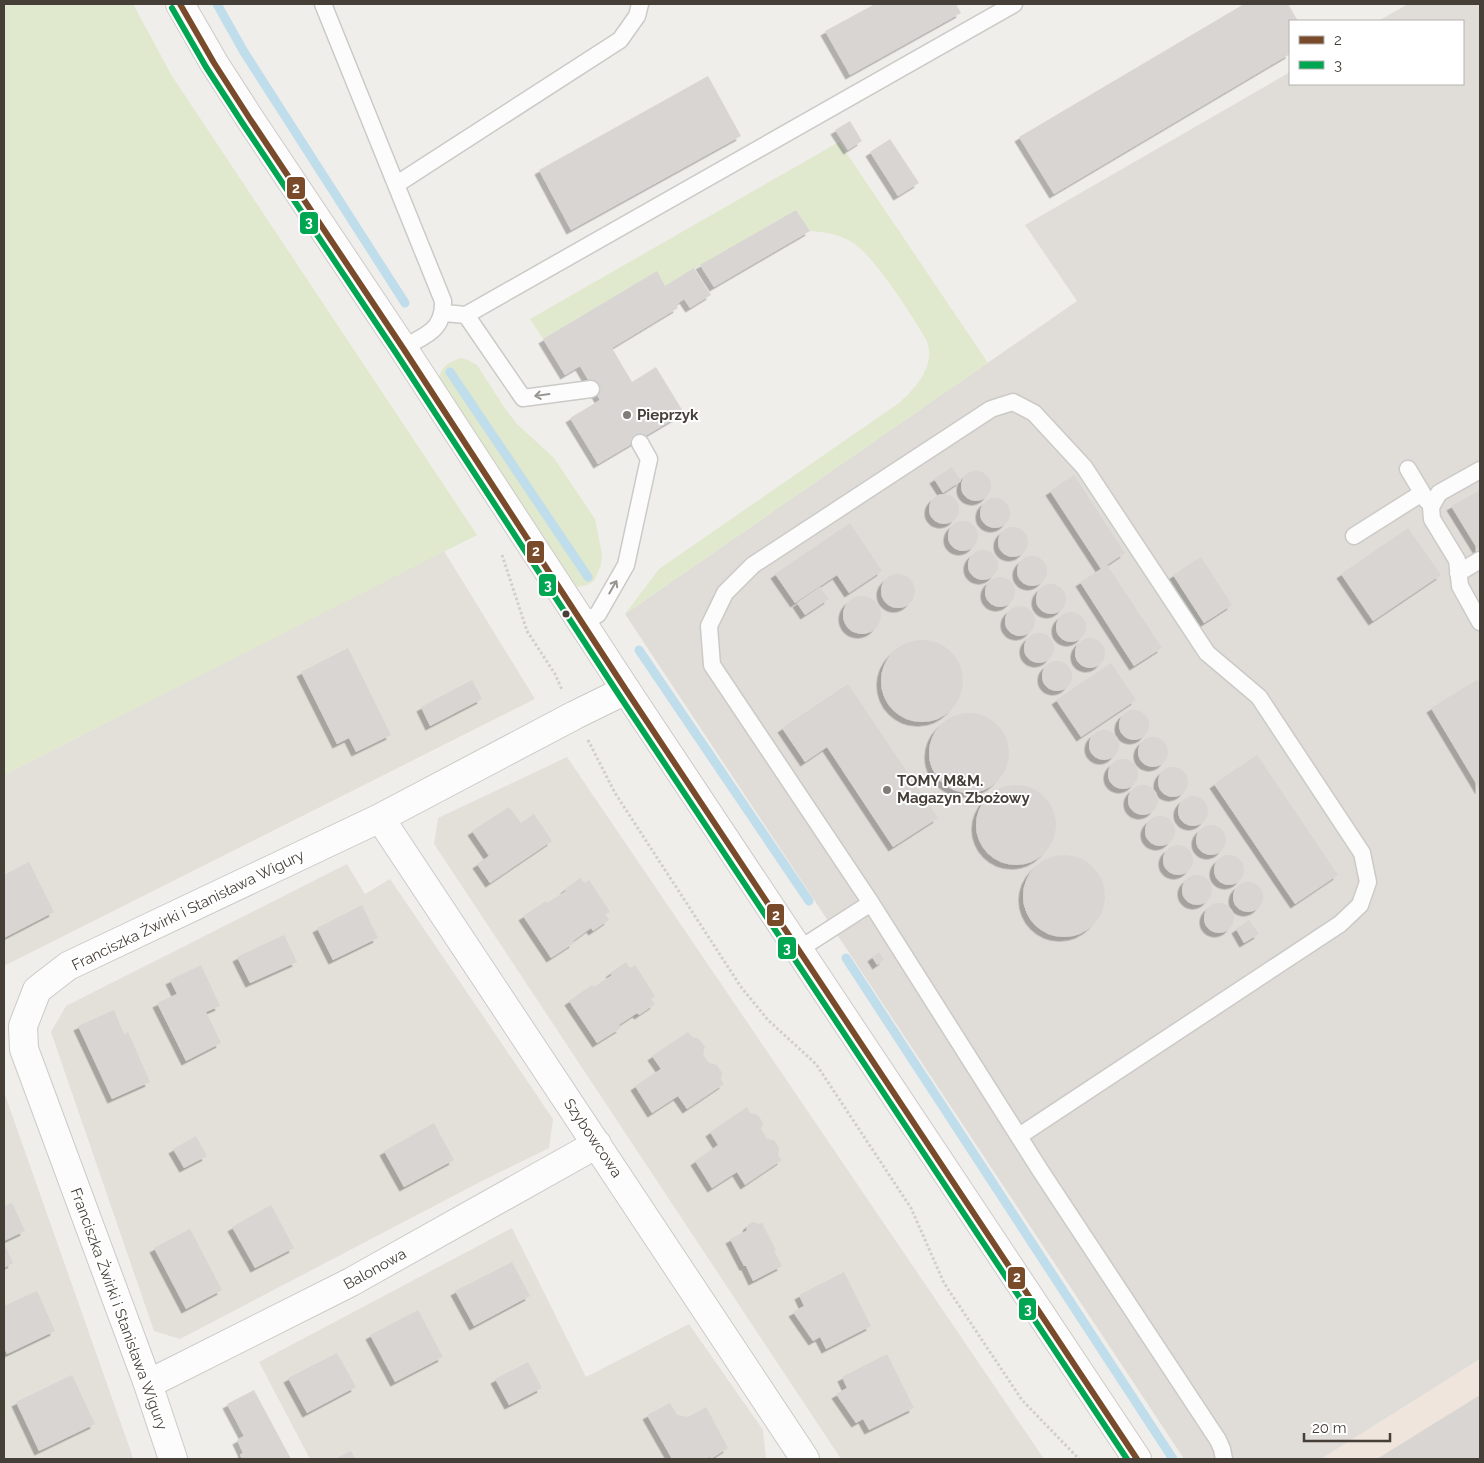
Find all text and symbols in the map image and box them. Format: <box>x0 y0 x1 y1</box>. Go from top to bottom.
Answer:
legend <box>1289 20 1464 85</box>
text: 2 <box>1334 31 1342 49</box>
text: 3 <box>1334 56 1342 74</box>
line badge: 2 <box>286 176 306 200</box>
text: 2 <box>292 180 300 196</box>
line badge: 3 <box>299 211 319 235</box>
text: 3 <box>305 214 313 230</box>
one-way arrow <box>535 390 551 400</box>
place label: Pieprzyk <box>637 406 699 424</box>
marker: Pieprzyk <box>621 409 633 421</box>
line badge: 2 <box>526 540 545 564</box>
text: 2 <box>532 543 540 559</box>
line badge: 3 <box>538 573 557 597</box>
text: 3 <box>544 577 552 593</box>
one-way arrow <box>609 580 619 594</box>
unlabelled marker <box>561 609 571 619</box>
place label: TOMY M&M. Magazyn Zbożowy <box>897 772 1030 807</box>
marker: TOMY M&M. Magazyn Zbożowy <box>881 784 893 796</box>
street label: Franciszka Żwirki i Stanisława Wigury <box>68 845 307 974</box>
line badge: 2 <box>766 903 785 927</box>
text: 2 <box>772 907 780 923</box>
line badge: 3 <box>777 936 797 960</box>
text: 3 <box>783 940 791 956</box>
street label: Szybowcowa <box>560 1095 626 1181</box>
street label: Franciszka Żwirki i Stanisława Wigury <box>67 1185 172 1432</box>
street label: Balonowa <box>341 1244 409 1294</box>
line badge: 2 <box>1007 1266 1026 1290</box>
text: 2 <box>1013 1269 1021 1285</box>
line badge: 3 <box>1018 1297 1037 1321</box>
text: 3 <box>1024 1301 1032 1317</box>
scale bar <box>1304 1410 1390 1442</box>
text: 20 m <box>1312 1419 1347 1437</box>

